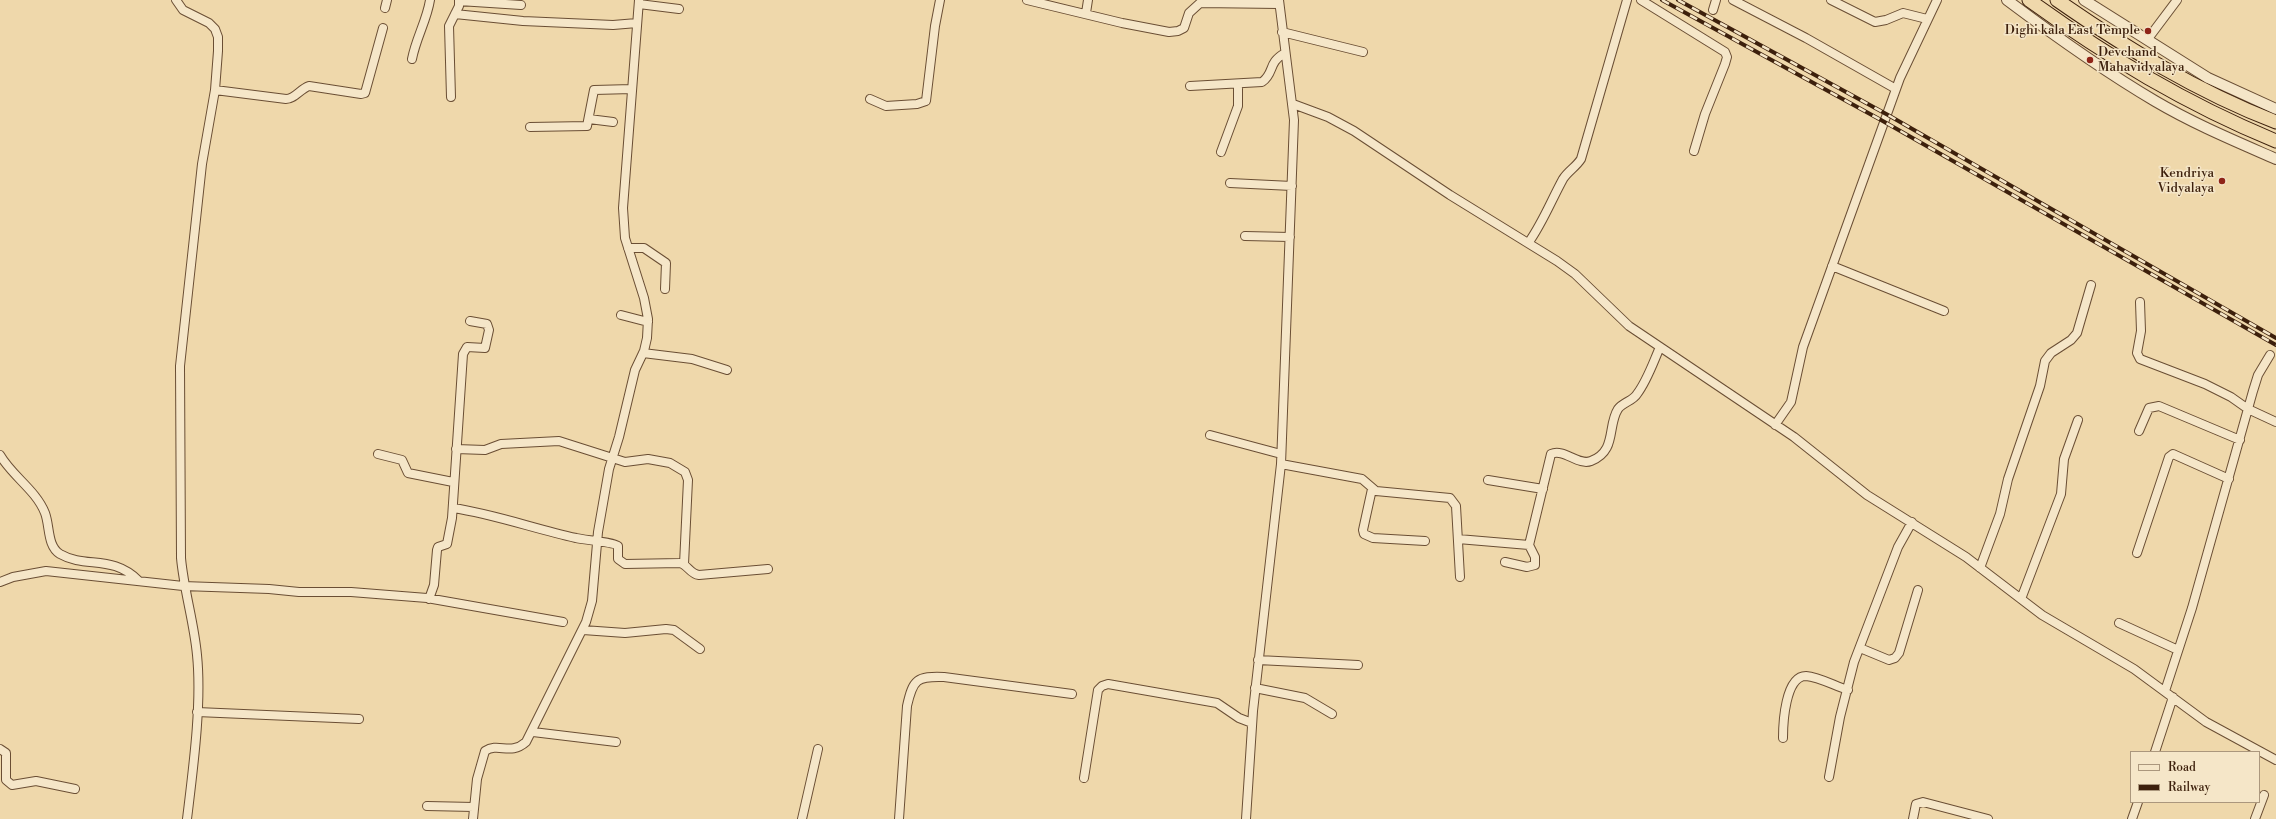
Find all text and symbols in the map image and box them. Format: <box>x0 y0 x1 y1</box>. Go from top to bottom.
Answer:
place label: Dighi kala East Temple <box>2005 23 2140 39</box>
marker: Dighi kala East Temple <box>2143 26 2153 36</box>
place label: Devchand Mahavidyalaya <box>2098 45 2185 76</box>
marker: Devchand Mahavidyalaya <box>2085 55 2095 65</box>
place label: Kendriya Vidyalaya <box>2158 166 2214 197</box>
marker: Kendriya Vidyalaya <box>2217 176 2227 186</box>
legend <box>2130 751 2260 803</box>
text: Road <box>2168 760 2196 775</box>
text: Railway <box>2168 780 2210 795</box>

